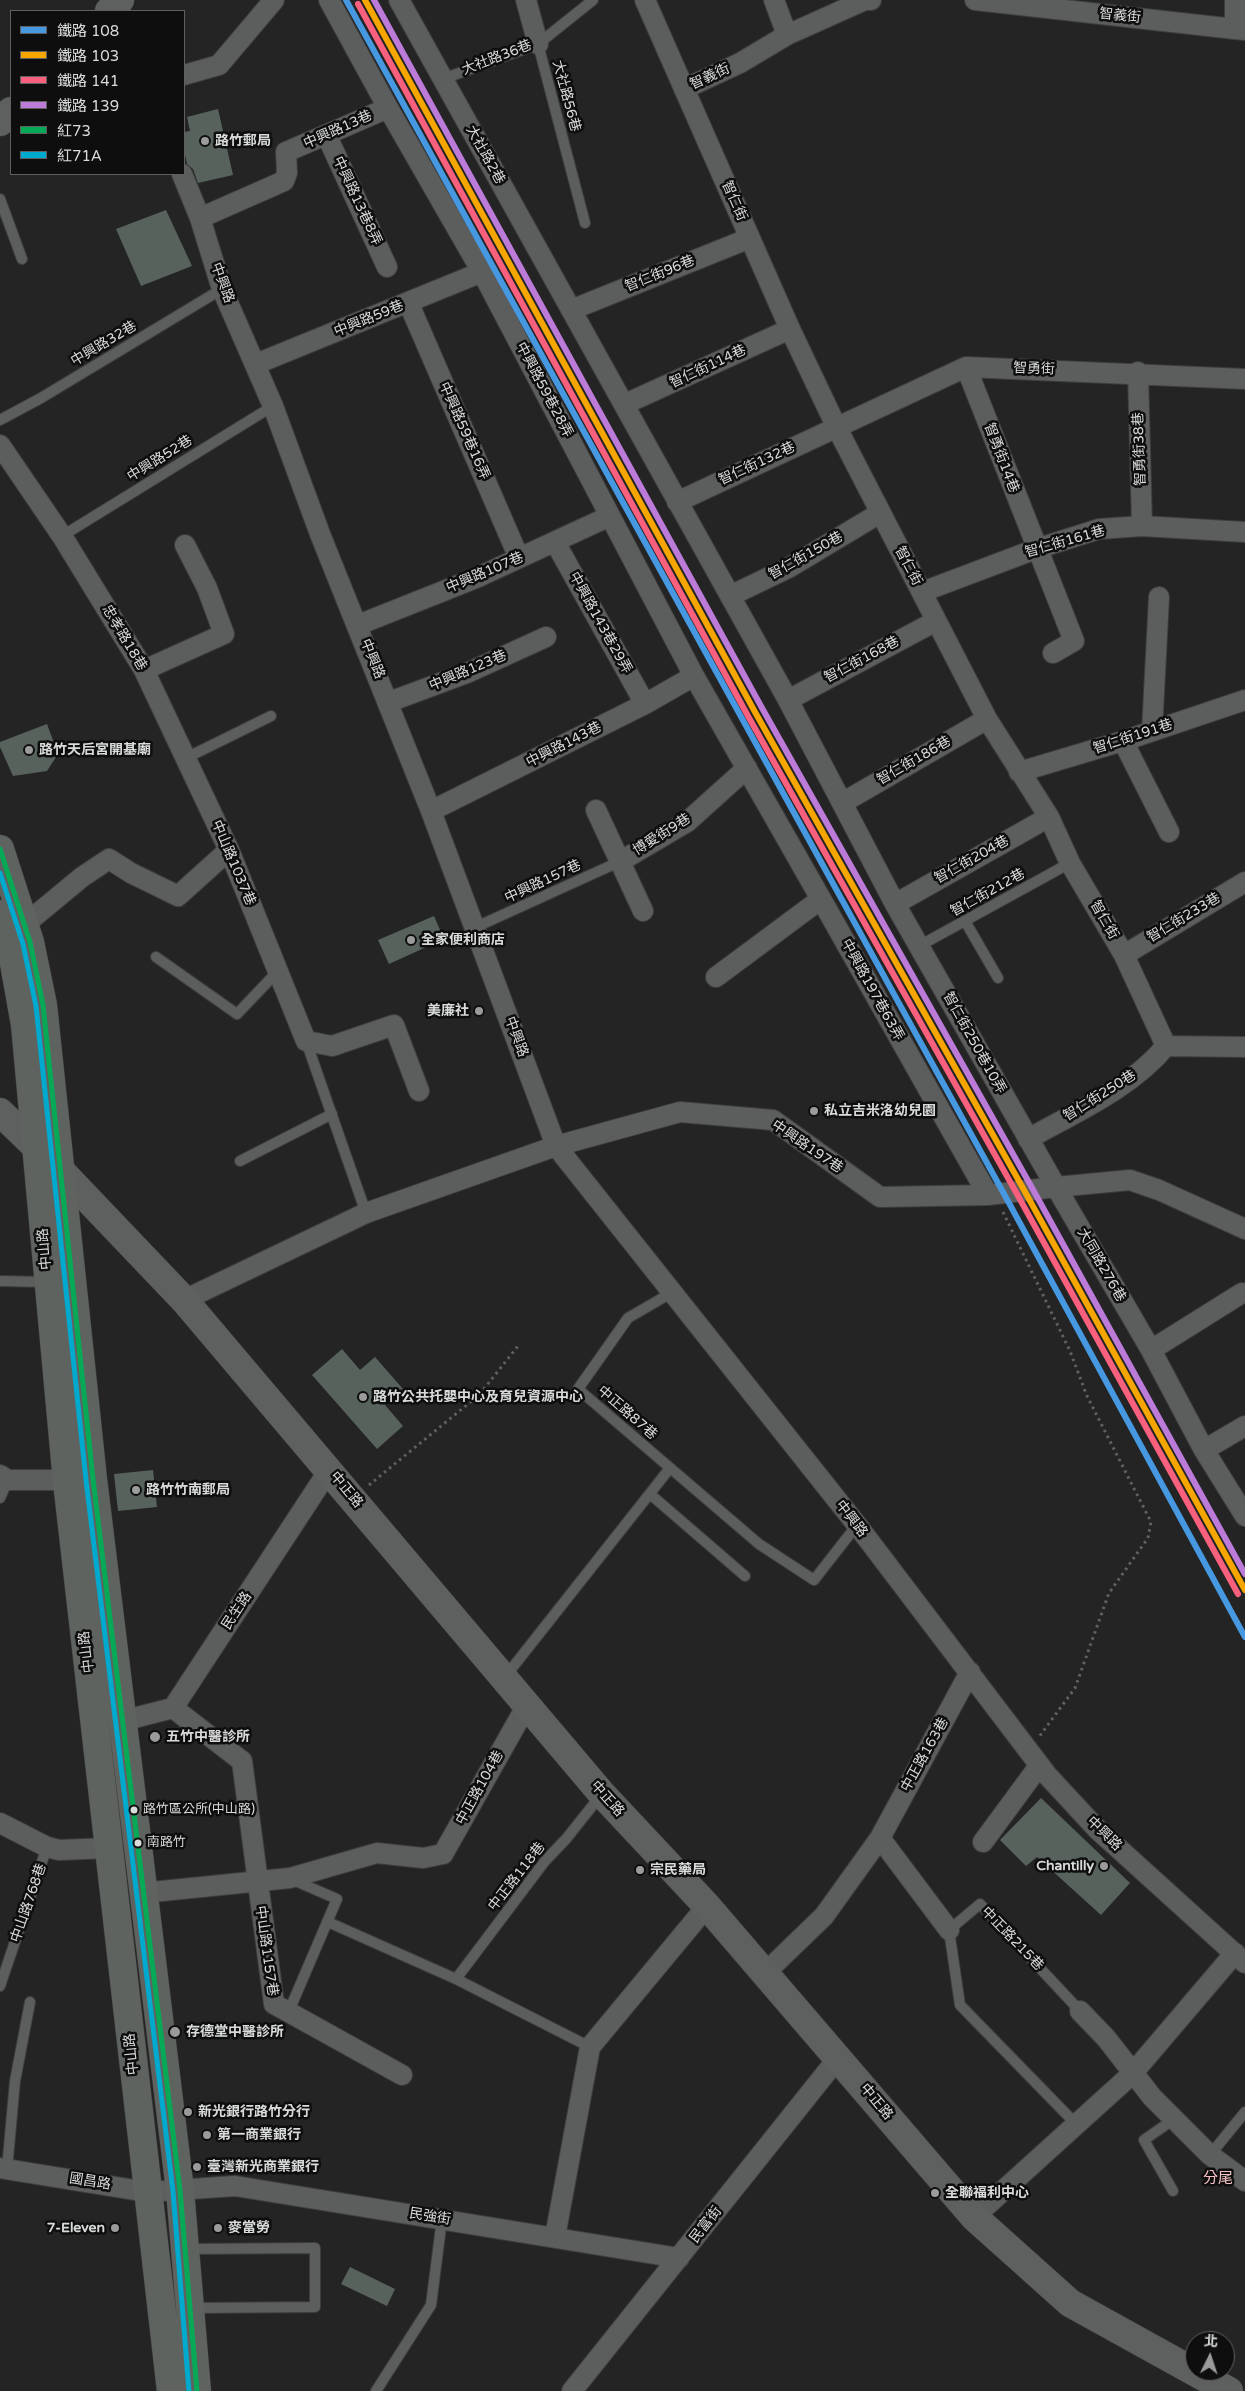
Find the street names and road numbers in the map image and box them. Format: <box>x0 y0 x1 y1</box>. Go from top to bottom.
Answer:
street label: 智義街 <box>1098 5 1142 27</box>
street label: 大社路36巷 <box>460 37 534 79</box>
street label: 大社路56巷 <box>548 58 584 134</box>
street label: 智義街 <box>687 61 733 93</box>
street label: 中興路13巷 <box>301 107 375 153</box>
street label: 大社路2巷 <box>462 123 508 187</box>
street label: 中興路13巷8弄 <box>329 154 385 248</box>
street label: 智仁街 <box>718 178 750 224</box>
street label: 智仁街96巷 <box>623 252 697 296</box>
street label: 中興路 <box>207 260 237 306</box>
street label: 中興路59巷 <box>332 297 406 341</box>
street label: 中興路32巷 <box>68 318 140 370</box>
street label: 中興路59巷28弄 <box>512 340 576 440</box>
street label: 智仁街114巷 <box>667 342 749 392</box>
street label: 智勇街 <box>1013 360 1055 378</box>
street label: 中興路59巷16弄 <box>435 380 493 482</box>
street label: 智勇街38巷 <box>1130 412 1150 486</box>
street label: 智勇街14巷 <box>980 421 1022 495</box>
street label: 中興路52巷 <box>124 432 196 486</box>
street label: 智仁街132巷 <box>716 439 798 489</box>
street label: 智仁街161巷 <box>1023 523 1107 561</box>
street label: 智仁街150巷 <box>766 529 846 583</box>
street label: 智仁街 <box>891 544 925 588</box>
street label: 中興路107巷 <box>444 549 526 597</box>
street label: 中興路143巷29弄 <box>565 569 635 677</box>
street label: 忠孝路18巷 <box>98 602 150 674</box>
street label: 智仁街168巷 <box>822 633 902 687</box>
street label: 中興路 <box>356 636 388 682</box>
street label: 中興路123巷 <box>427 647 509 695</box>
street label: 智仁街191巷 <box>1091 716 1175 758</box>
street label: 中興路143巷 <box>523 719 605 771</box>
street label: 智仁街186巷 <box>874 733 954 789</box>
street label: 博愛街9巷 <box>630 811 694 859</box>
street label: 中山路1037巷 <box>207 818 259 908</box>
street label: 智仁街204巷 <box>932 833 1012 887</box>
street label: 中興路157巷 <box>502 857 584 907</box>
street label: 智仁街212巷 <box>948 866 1028 920</box>
street label: 智仁街233巷 <box>1144 890 1224 946</box>
street label: 智仁街 <box>1086 898 1122 942</box>
street label: 中興路197巷63弄 <box>837 936 907 1044</box>
street label: 智仁街250巷10弄 <box>939 989 1009 1097</box>
street label: 中興路 <box>501 1014 531 1060</box>
street label: 智仁街250巷 <box>1061 1067 1139 1125</box>
street label: 中興路197巷 <box>768 1117 846 1177</box>
street label: 大同路276巷 <box>1073 1225 1129 1305</box>
street label: 中山路 <box>35 1227 55 1271</box>
street label: 中正路87巷 <box>594 1383 660 1443</box>
street label: 中正路 <box>326 1469 366 1511</box>
street label: 中興路 <box>831 1497 871 1541</box>
street label: 民生路 <box>219 1589 255 1633</box>
street label: 中山路 <box>76 1630 98 1674</box>
street label: 中正路163巷 <box>898 1715 952 1795</box>
street label: 中正路104巷 <box>453 1748 507 1828</box>
street label: 中正路 <box>587 1778 627 1820</box>
street label: 中興路 <box>1083 1813 1125 1855</box>
street label: 中正路118巷 <box>485 1839 549 1915</box>
street label: 中山路768巷 <box>8 1861 50 1945</box>
street label: 中正路215巷 <box>977 1904 1047 1974</box>
street label: 中山路1157巷 <box>251 1905 281 1997</box>
street label: 中山路 <box>121 2032 143 2076</box>
street label: 中正路 <box>856 2081 896 2123</box>
street label: 國昌路 <box>68 2170 112 2194</box>
street label: 民富街 <box>686 2203 726 2247</box>
street label: 民強街 <box>408 2205 452 2229</box>

